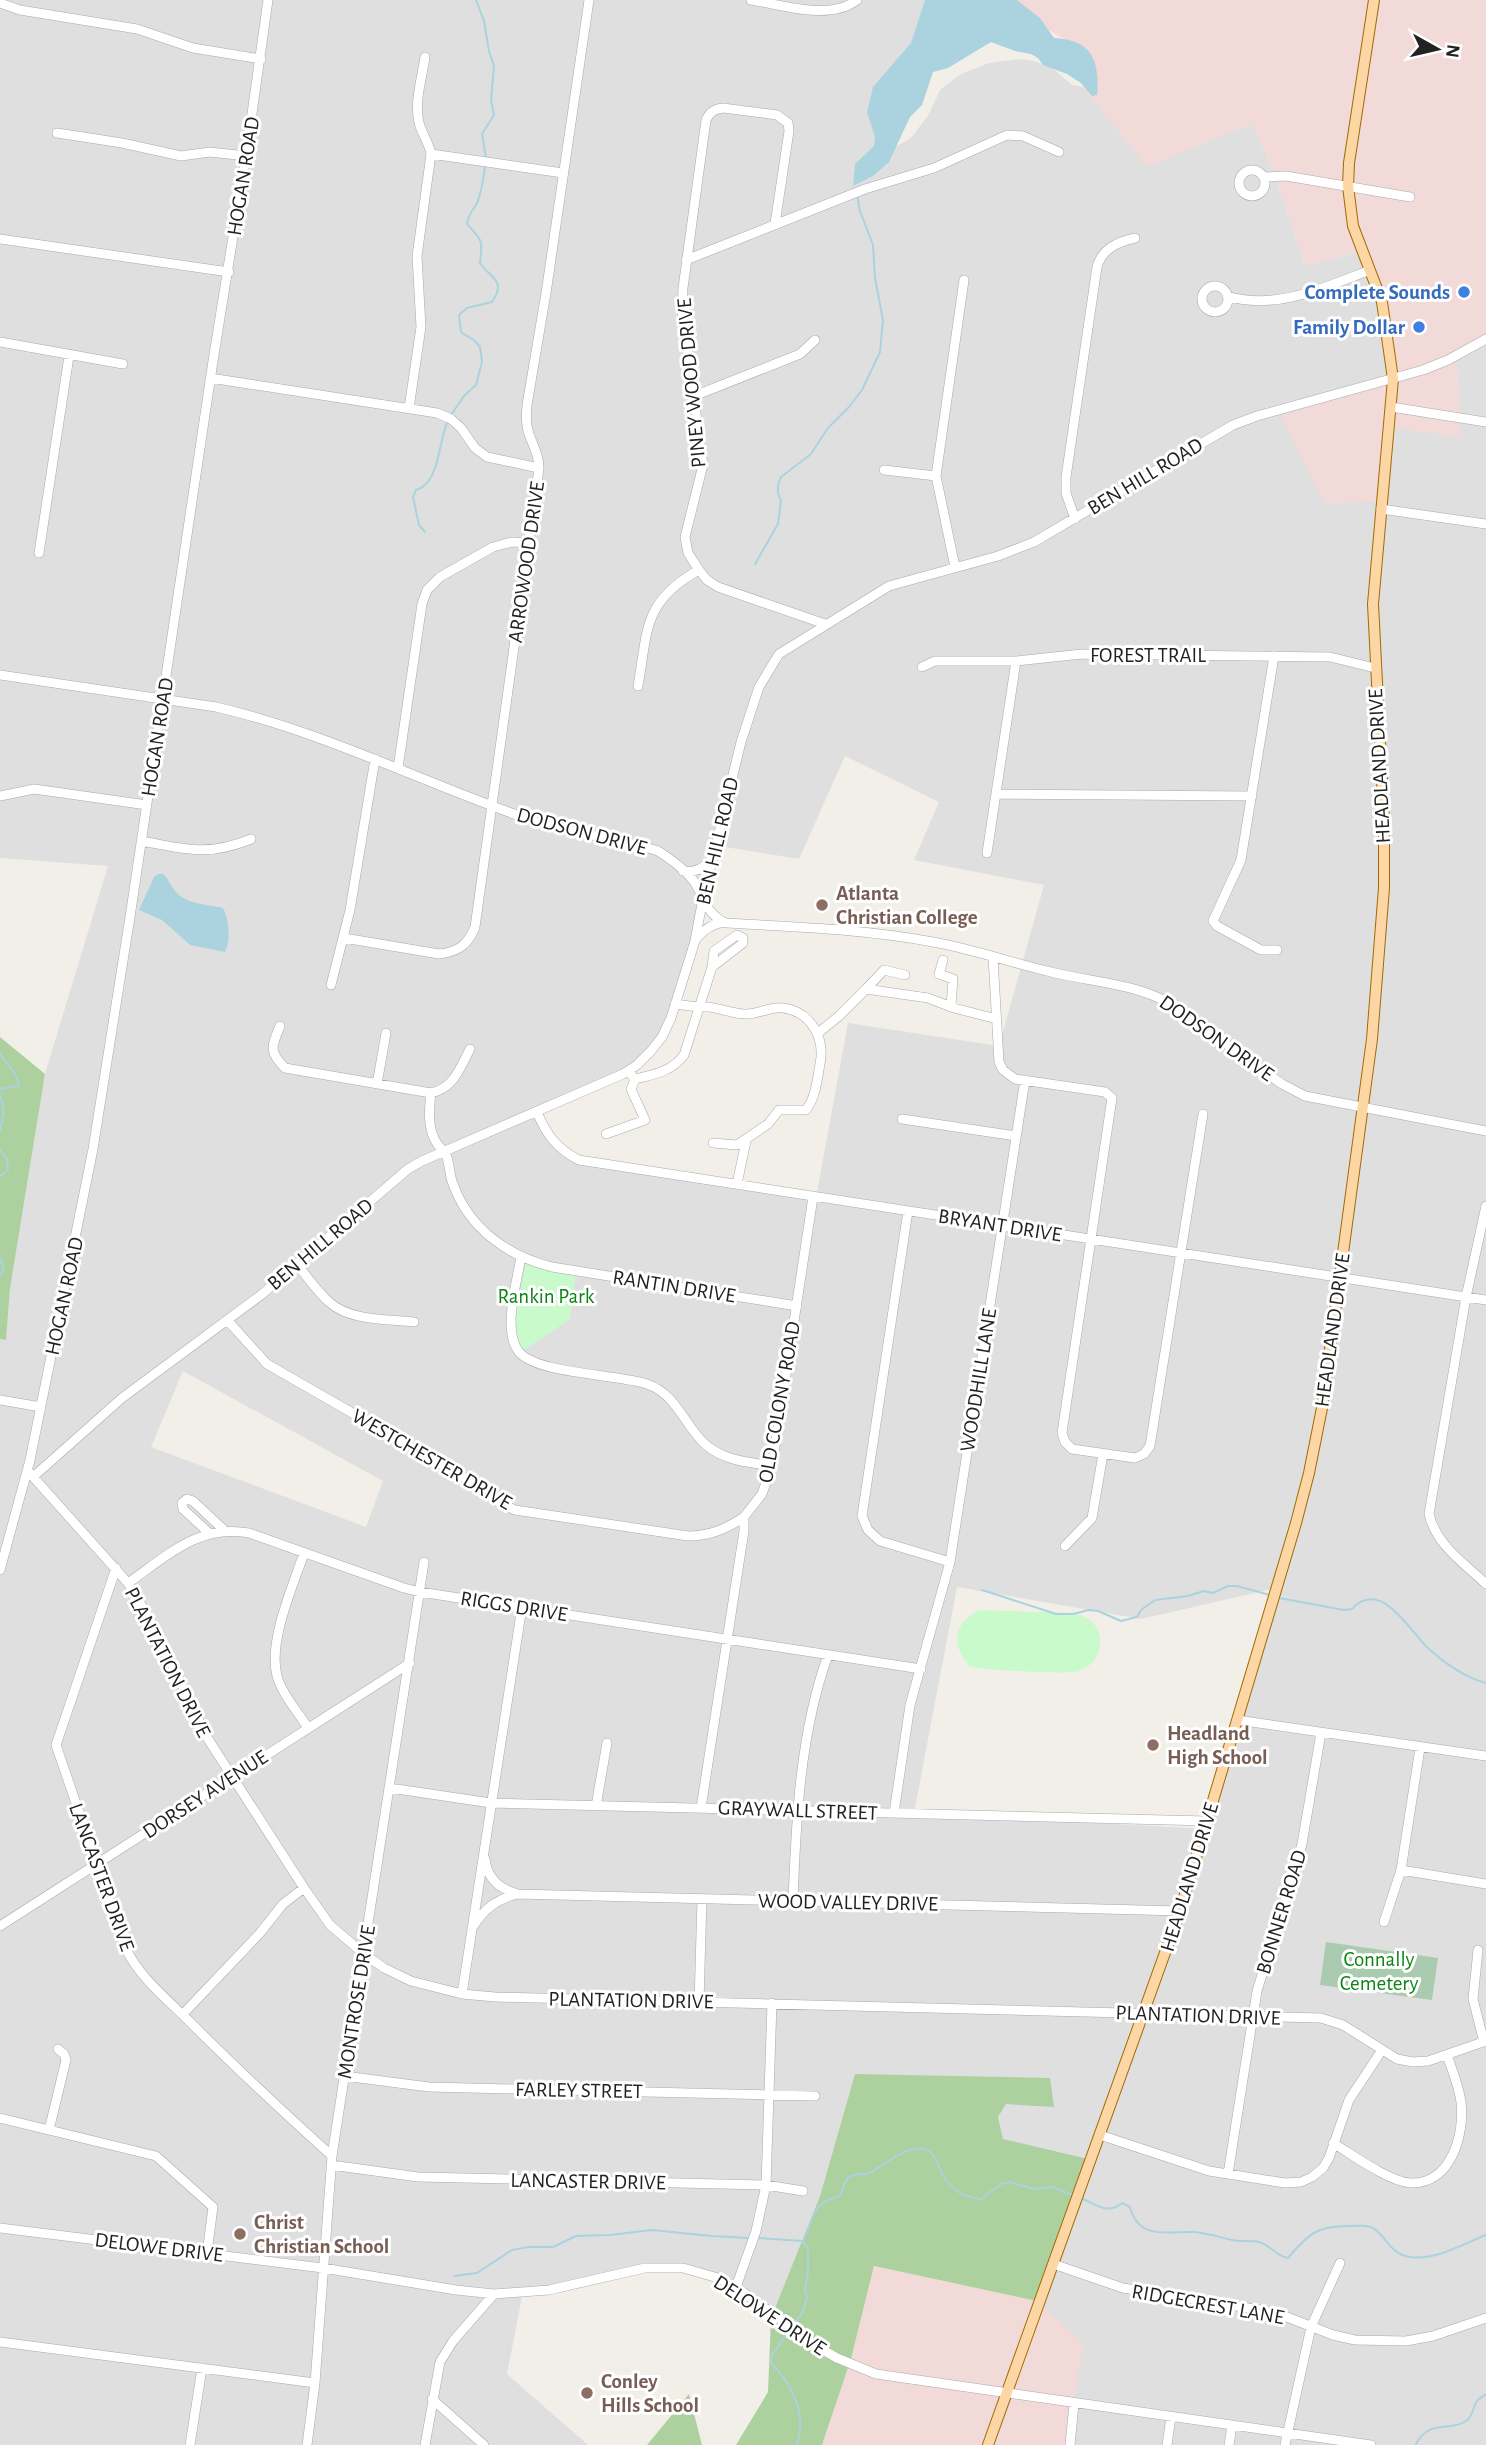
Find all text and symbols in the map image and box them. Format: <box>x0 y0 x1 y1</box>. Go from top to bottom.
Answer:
north arrow <box>1402 14 1472 84</box>
text: N <box>1442 43 1463 59</box>
street label: HOGAN ROAD <box>224 115 263 237</box>
place label: Complete Sounds <box>1304 282 1450 303</box>
marker: Complete Sounds <box>1456 284 1472 300</box>
street label: PINEY WOOD DRIVE <box>674 297 709 469</box>
place label: Family Dollar <box>1293 317 1406 338</box>
marker: Family Dollar <box>1411 319 1427 335</box>
street label: BEN HILL ROAD <box>1084 434 1207 519</box>
street label: ARROWOOD DRIVE <box>505 480 548 644</box>
street label: FOREST TRAIL <box>1090 645 1206 666</box>
street label: HOGAN ROAD <box>138 676 177 798</box>
street label: HEADLAND DRIVE <box>1365 688 1394 844</box>
street label: BEN HILL ROAD <box>693 775 742 907</box>
street label: DODSON DRIVE <box>514 804 649 859</box>
place label: Atlanta Christian College <box>836 883 978 928</box>
marker: Atlanta Christian College <box>814 897 830 913</box>
street label: DODSON DRIVE <box>1156 991 1278 1085</box>
street label: BEN HILL ROAD <box>264 1194 377 1294</box>
street label: BRYANT DRIVE <box>937 1205 1063 1246</box>
street label: HOGAN ROAD <box>42 1235 87 1357</box>
street label: HEADLAND DRIVE <box>1311 1252 1354 1408</box>
street label: RANTIN DRIVE <box>611 1266 737 1307</box>
park label: Rankin Park <box>498 1286 595 1307</box>
street label: WOODHILL LANE <box>957 1307 1000 1453</box>
street label: OLD COLONY ROAD <box>755 1320 804 1485</box>
street label: WESTCHESTER DRIVE <box>348 1405 515 1514</box>
street label: PLANTATION DRIVE <box>121 1584 214 1741</box>
street label: RIGGS DRIVE <box>459 1588 569 1625</box>
place label: Headland High School <box>1167 1723 1268 1768</box>
marker: Headland High School <box>1145 1737 1161 1753</box>
street label: DORSEY AVENUE <box>139 1746 272 1843</box>
street label: GRAYWALL STREET <box>718 1797 878 1824</box>
street label: HEADLAND DRIVE <box>1157 1800 1222 1954</box>
street label: LANCASTER DRIVE <box>65 1801 138 1954</box>
street label: BONNER ROAD <box>1253 1848 1310 1977</box>
street label: WOOD VALLEY DRIVE <box>758 1890 938 1915</box>
street label: MONTROSE DRIVE <box>334 1924 379 2080</box>
park label: Connally Cemetery <box>1340 1949 1418 1994</box>
street label: PLANTATION DRIVE <box>548 1989 714 2012</box>
street label: PLANTATION DRIVE <box>1115 2002 1281 2029</box>
street label: FARLEY STREET <box>515 2079 643 2102</box>
street label: LANCASTER DRIVE <box>510 2170 666 2193</box>
place label: Christ Christian School <box>254 2212 389 2257</box>
marker: Christ Christian School <box>232 2226 248 2242</box>
street label: DELOWE DRIVE <box>93 2229 224 2266</box>
street label: DELOWE DRIVE <box>710 2271 830 2359</box>
street label: RIDGECREST LANE <box>1130 2281 1286 2328</box>
place label: Conley Hills School <box>601 2371 699 2416</box>
marker: Conley Hills School <box>579 2385 595 2401</box>

